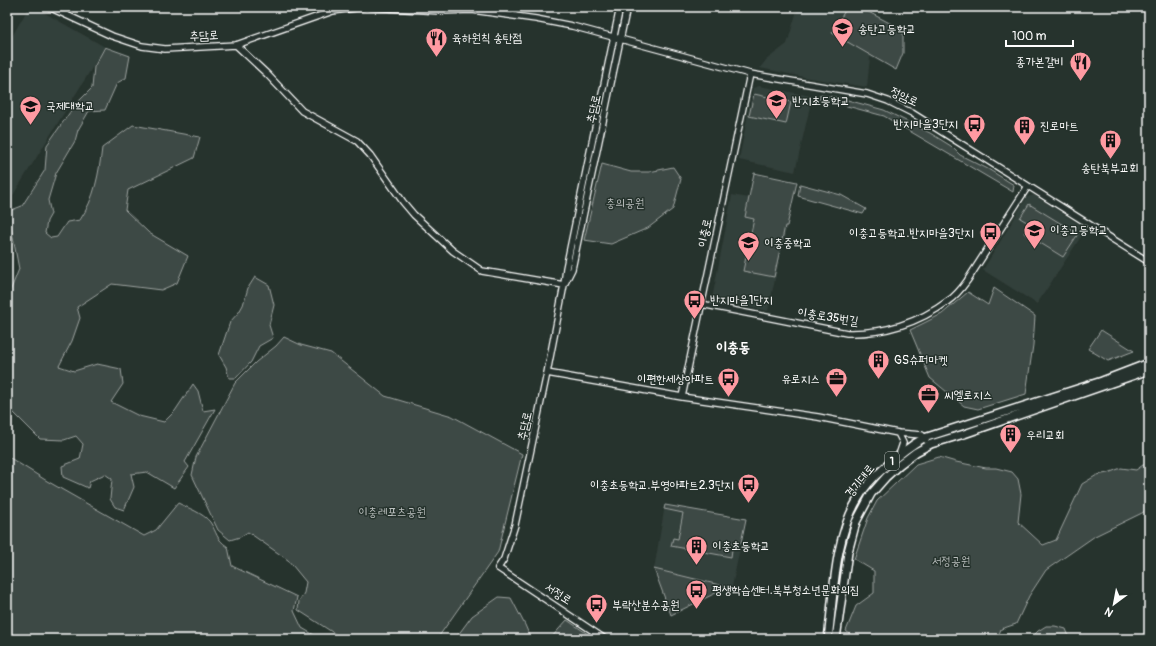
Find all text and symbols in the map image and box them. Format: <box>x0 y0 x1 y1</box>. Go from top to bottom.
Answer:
school or university icon: 송탄고등학교 <box>829 16 855 49</box>
place label: 송탄고등학교 <box>858 22 916 37</box>
scale bar <box>1006 22 1073 48</box>
restaurant icon: 육하원칙 송탄점 <box>423 25 449 58</box>
street label: 추담로 <box>189 28 219 44</box>
text: 100 m <box>1012 29 1047 44</box>
place label: 육하원칙 송탄점 <box>452 31 522 46</box>
restaurant icon: 종가본갈비 <box>1067 49 1093 82</box>
place label: 종가본갈비 <box>1016 55 1064 70</box>
street label: 정암로 <box>888 84 920 110</box>
school or university icon: 반지초등학교 <box>764 88 790 121</box>
school or university icon: 국제대학교 <box>18 93 44 126</box>
street label: 추담로 <box>584 93 604 125</box>
place label: 반지초등학교 <box>792 94 850 109</box>
place label: 국제대학교 <box>46 99 94 114</box>
bus stop icon: 반지마을3단지 <box>961 111 987 144</box>
building icon: 진로마트 <box>1012 113 1038 146</box>
place label: 반지마을3단지 <box>893 117 958 132</box>
place label: 진로마트 <box>1040 119 1079 134</box>
building icon: 송탄북부교회 <box>1097 128 1123 161</box>
place label: 송탄북부교회 <box>1081 161 1139 176</box>
park label: 충의공원 <box>606 196 644 211</box>
street label: 이충로 <box>695 217 715 249</box>
school or university icon: 이충고등학교 <box>1021 217 1047 250</box>
bus stop icon: 이충고등학교.반지마을3단지 <box>977 220 1003 253</box>
place label: 이충고등학교 <box>1050 223 1108 238</box>
place label: 이충고등학교.반지마을3단지 <box>849 226 974 241</box>
school or university icon: 이충중학교 <box>736 230 762 263</box>
place label: 이충중학교 <box>764 236 812 251</box>
bus stop icon: 반지마을1단지 <box>681 287 707 320</box>
place label: 반지마을1단지 <box>710 293 773 308</box>
street label: 이충로35번길 <box>796 305 860 329</box>
district label: 이충동 <box>716 339 750 356</box>
building icon: GS슈퍼마켓 <box>865 347 891 380</box>
place label: GS슈퍼마켓 <box>894 353 948 368</box>
bus stop icon: 이편한세상아파트 <box>716 366 742 399</box>
office icon: 유로지스 <box>823 366 849 399</box>
place label: 이편한세상아파트 <box>637 372 714 387</box>
place label: 유로지스 <box>781 372 820 387</box>
office icon: 씨엘로지스 <box>916 382 942 415</box>
place label: 씨엘로지스 <box>944 388 992 403</box>
street label: 추담로 <box>515 410 535 442</box>
building icon: 우리교회 <box>997 422 1023 455</box>
place label: 우리교회 <box>1026 428 1065 443</box>
road number: 1 <box>885 452 899 470</box>
street label: 경기대로 <box>842 461 878 501</box>
bus stop icon: 이충초등학교.부영아파트2.3단지 <box>736 472 762 505</box>
place label: 이충초등학교.부영아파트2.3단지 <box>590 478 734 493</box>
park label: 이충레포츠공원 <box>358 505 426 520</box>
building icon: 이충초등학교 <box>684 533 710 566</box>
place label: 이충초등학교 <box>712 539 770 554</box>
park label: 서정공원 <box>932 554 970 569</box>
bus stop icon: 평생학습센터.북부청소년문화의집 <box>683 577 709 610</box>
street label: 서정로 <box>542 580 574 608</box>
place label: 평생학습센터.북부청소년문화의집 <box>712 583 859 598</box>
north arrow <box>1094 584 1134 624</box>
bus stop icon: 부락산분수공원 <box>583 592 609 625</box>
place label: 부락산분수공원 <box>612 598 680 613</box>
text: N <box>1102 604 1116 620</box>

